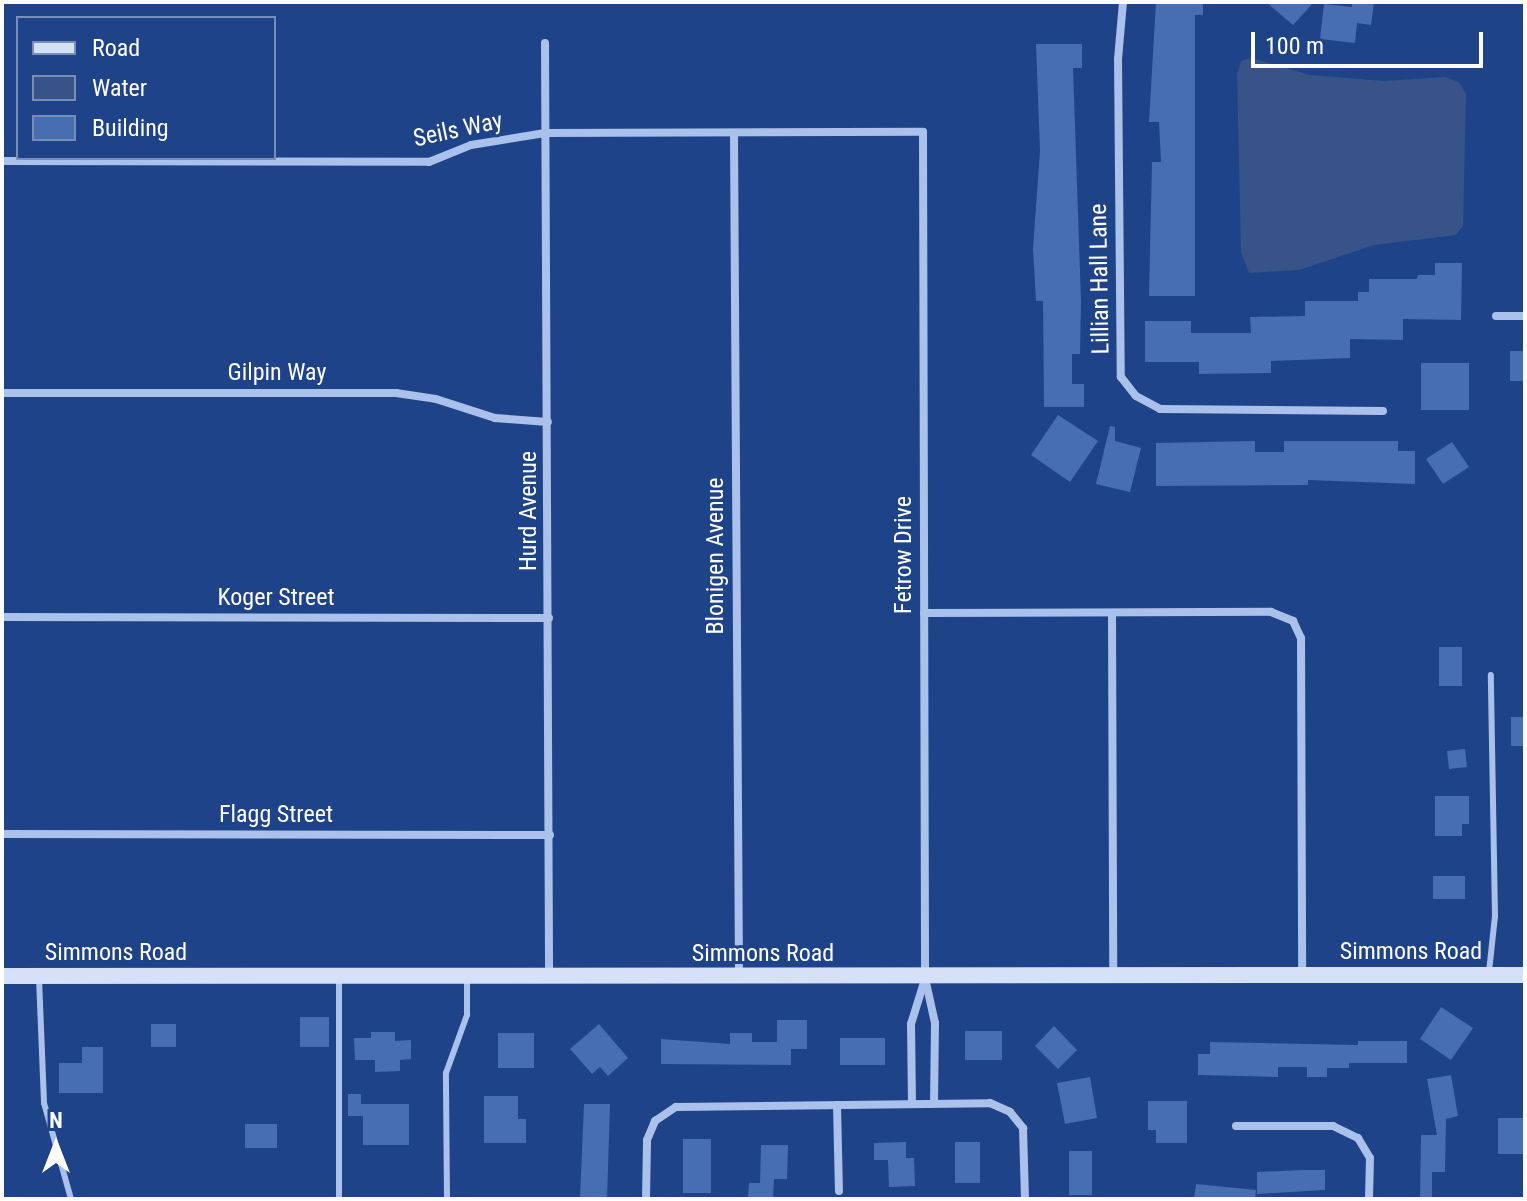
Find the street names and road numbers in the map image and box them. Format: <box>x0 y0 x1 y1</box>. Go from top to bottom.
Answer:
street label: Seils Way <box>411 107 505 153</box>
street label: Lillian Hall Lane <box>1084 203 1116 355</box>
street label: Gilpin Way <box>228 359 326 387</box>
street label: Hurd Avenue <box>515 451 543 571</box>
street label: Blonigen Avenue <box>702 477 730 635</box>
street label: Fetrow Drive <box>890 496 918 614</box>
street label: Koger Street <box>218 584 334 612</box>
street label: Flagg Street <box>219 801 333 829</box>
street label: Simmons Road <box>1340 938 1482 966</box>
street label: Simmons Road <box>45 939 187 967</box>
street label: Simmons Road <box>692 940 834 968</box>

